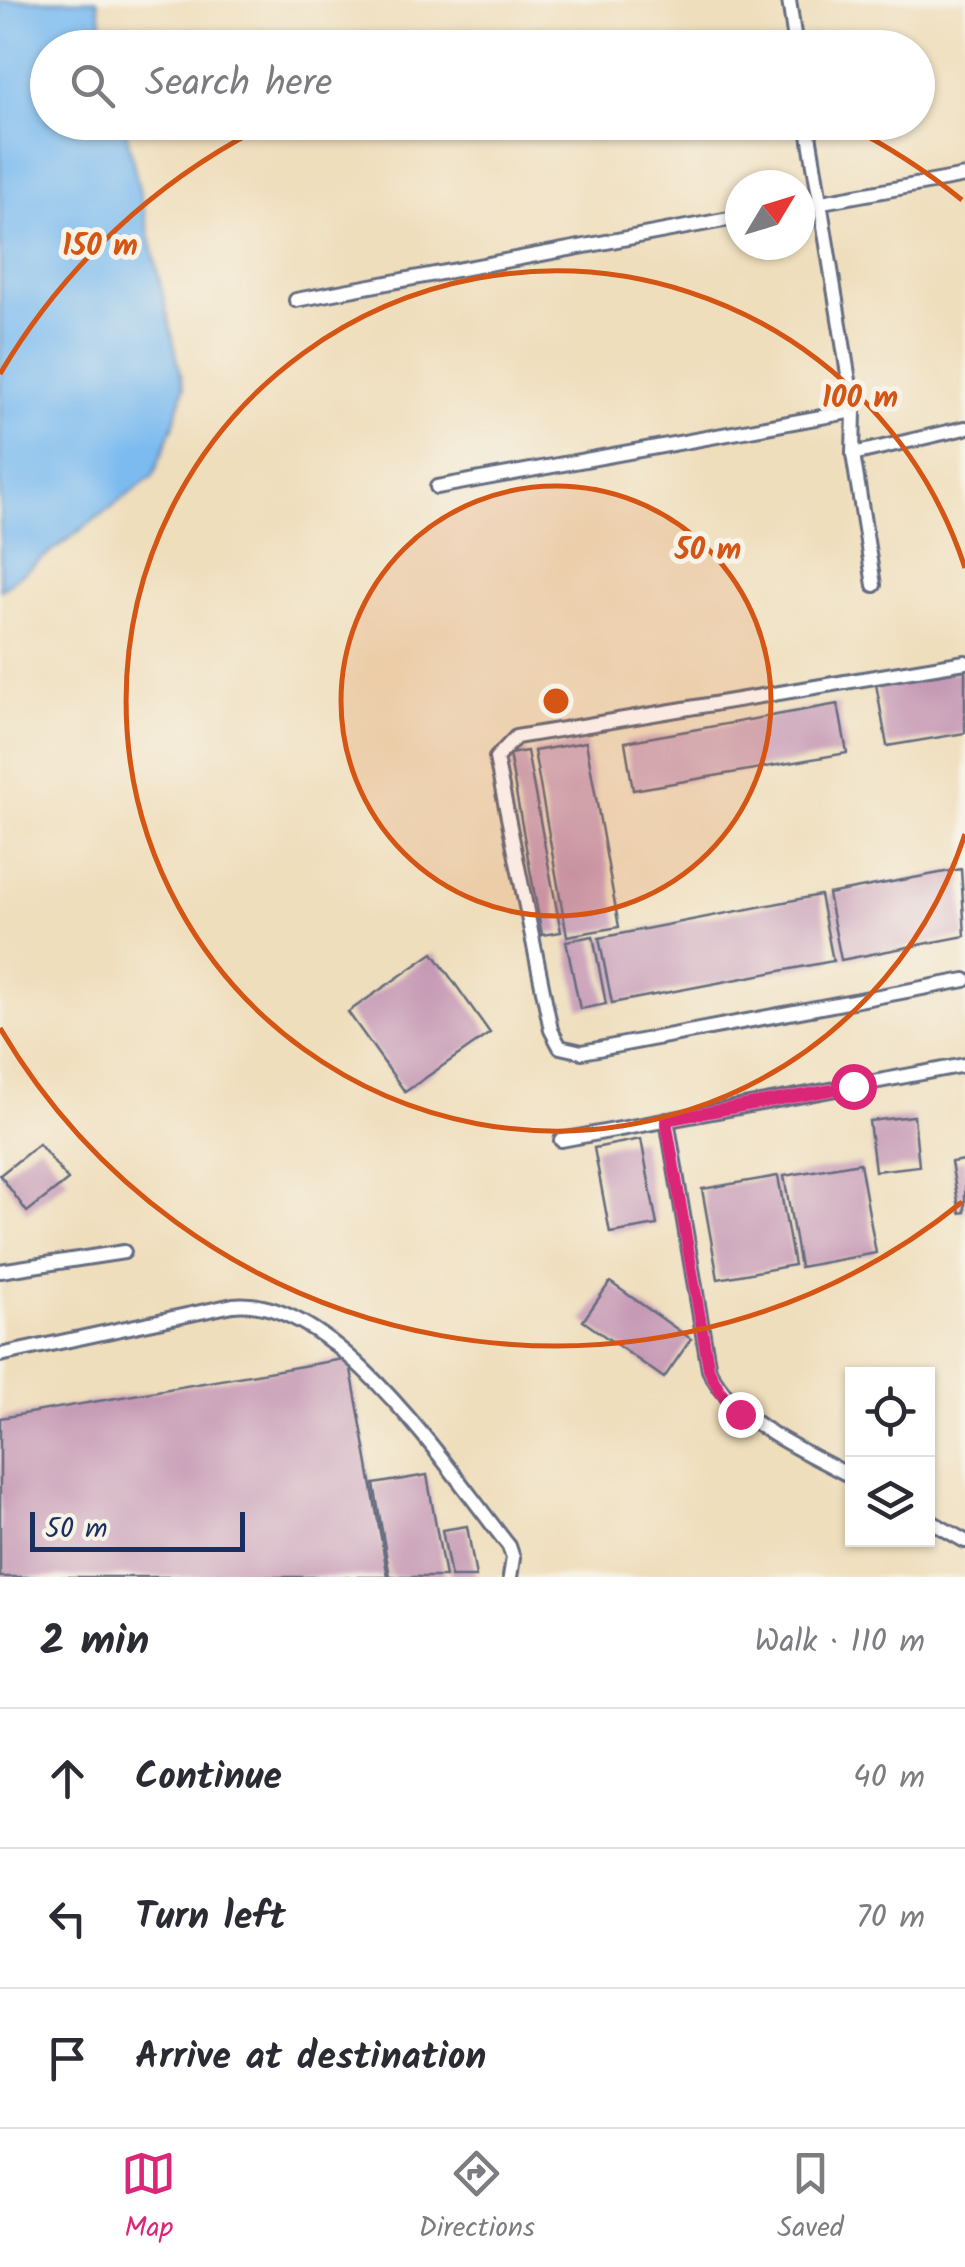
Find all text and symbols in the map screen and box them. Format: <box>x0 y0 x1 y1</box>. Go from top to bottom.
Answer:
search box <box>30 30 935 140</box>
text: Search here <box>145 55 332 115</box>
icon: search <box>65 58 120 113</box>
north arrow <box>725 170 815 260</box>
text: 150 m <box>62 223 138 271</box>
text: 100 m <box>822 375 898 423</box>
text: 50 m <box>674 527 741 575</box>
centre of rings <box>538 683 574 719</box>
route start <box>831 1064 877 1110</box>
map controls <box>845 1367 935 1547</box>
button: locate <box>845 1367 935 1457</box>
route end <box>718 1392 764 1438</box>
button: layers <box>845 1457 935 1547</box>
scale bar <box>30 1507 245 1552</box>
text: 50 m <box>45 1507 108 1552</box>
text: 2 min <box>40 1609 149 1676</box>
text: Walk · 110 m <box>754 1617 925 1668</box>
text: Continue <box>135 1748 282 1808</box>
icon: ahead <box>40 1751 95 1806</box>
text: 40 m <box>853 1753 925 1804</box>
text: Turn left <box>135 1888 286 1948</box>
icon: left <box>40 1891 95 1946</box>
text: 70 m <box>856 1893 925 1944</box>
text: Arrive at destination <box>135 2028 486 2088</box>
icon: arrive <box>40 2031 95 2086</box>
tab: Map <box>121 2146 176 2251</box>
tab: Directions <box>419 2146 535 2251</box>
tab: Saved <box>777 2146 844 2251</box>

